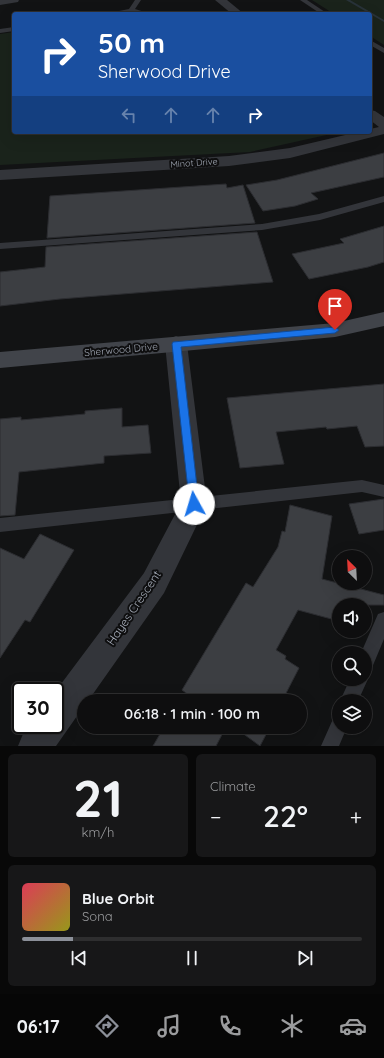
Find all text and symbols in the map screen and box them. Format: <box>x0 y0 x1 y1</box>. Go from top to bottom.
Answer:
text: 50 m <box>98 25 165 60</box>
icon: right <box>32 28 84 80</box>
text: Sherwood Drive <box>98 60 231 83</box>
icon: left <box>118 104 140 126</box>
icon: ahead <box>160 104 182 126</box>
icon: ahead <box>202 104 224 126</box>
icon: right <box>244 104 266 126</box>
street label: Minot Drive <box>170 155 218 170</box>
pin <box>318 289 352 330</box>
icon: arrive <box>324 295 346 317</box>
street label: Sherwood Drive <box>84 340 159 359</box>
position arrow <box>173 483 215 525</box>
north arrow <box>332 550 372 590</box>
map controls <box>332 550 372 734</box>
street label: Hayes Crescent <box>103 567 164 648</box>
button: sound <box>332 598 372 638</box>
button: search <box>332 646 372 686</box>
speed limit sign: 30 <box>12 682 64 734</box>
button: layers <box>332 694 372 734</box>
text: 06:18 · 1 min · 100 m <box>124 704 260 723</box>
text: 21 <box>73 765 123 830</box>
text: Climate <box>210 778 256 794</box>
text: 22° <box>263 797 308 835</box>
text: − <box>210 803 221 831</box>
text: + <box>350 803 362 831</box>
text: km/h <box>82 824 114 840</box>
text: Blue Orbit <box>82 889 155 908</box>
text: Sona <box>82 908 113 924</box>
icon: previous <box>68 947 90 969</box>
icon: pause <box>181 947 203 969</box>
icon: next <box>294 947 316 969</box>
icon: directions <box>93 1012 121 1040</box>
icon: music <box>155 1012 183 1040</box>
icon: phone <box>216 1012 244 1040</box>
icon: climate <box>278 1012 306 1040</box>
icon: car <box>339 1012 367 1040</box>
text: 06:17 <box>17 1015 60 1038</box>

